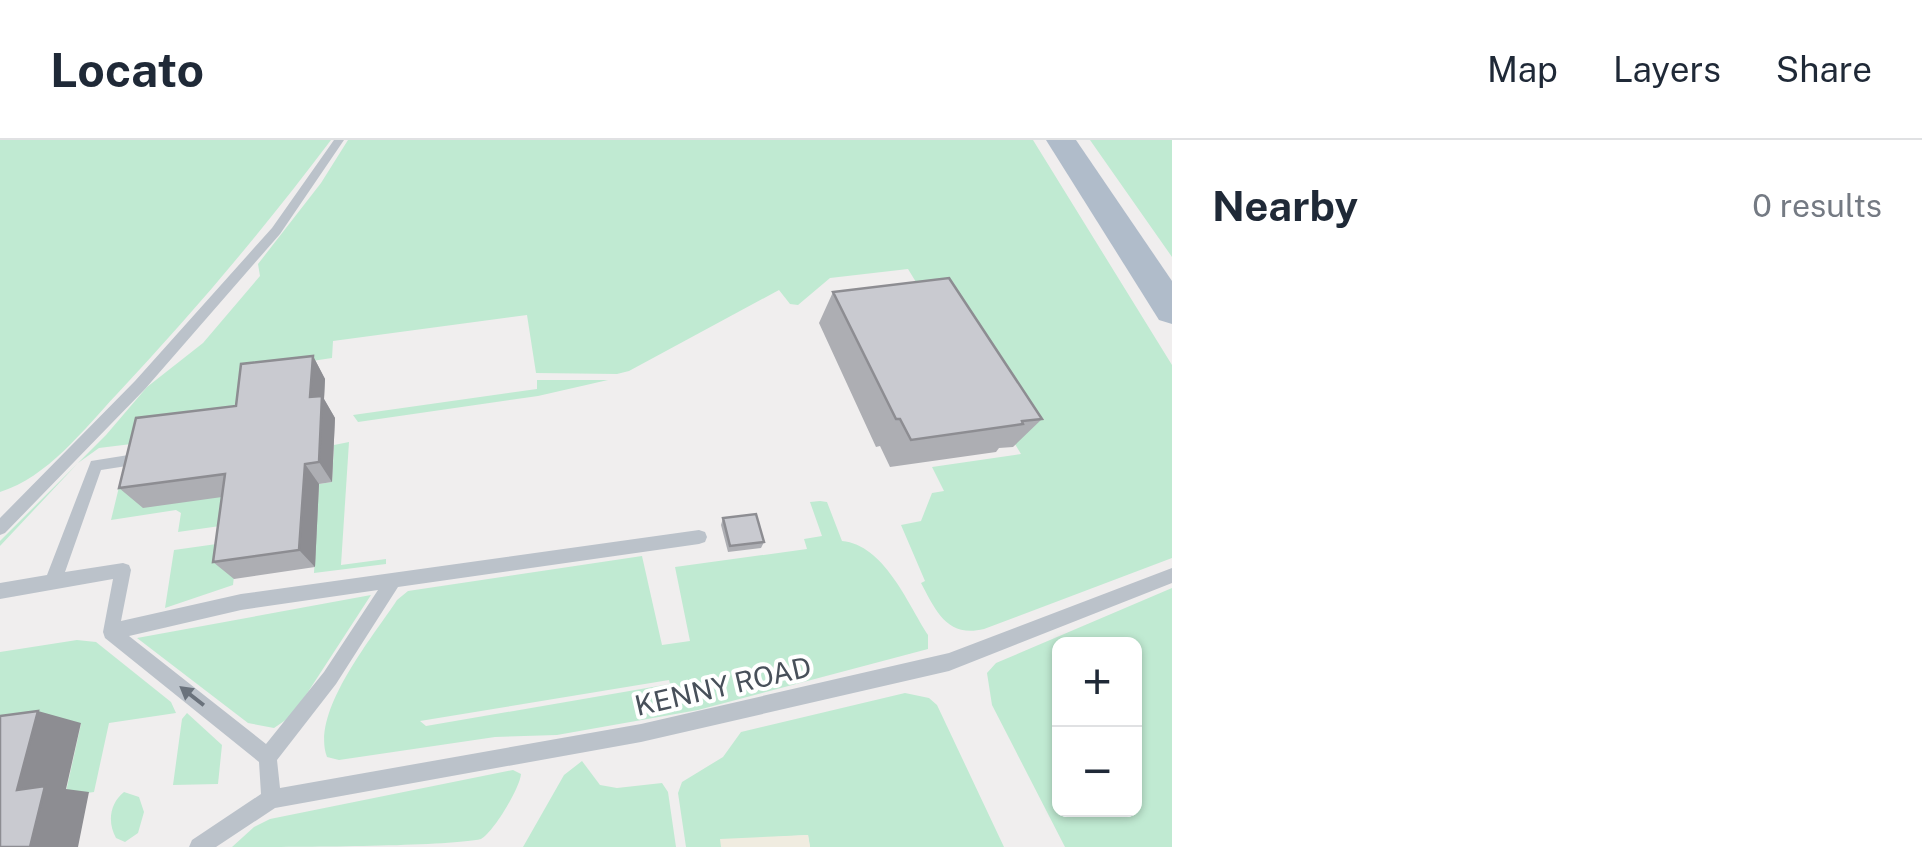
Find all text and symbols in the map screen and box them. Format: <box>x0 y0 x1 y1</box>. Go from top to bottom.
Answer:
text: Locato <box>50 41 204 98</box>
text: Map <box>1487 49 1558 90</box>
text: Layers <box>1613 49 1721 90</box>
text: Share <box>1776 49 1872 90</box>
text: Nearby <box>1212 181 1358 230</box>
text: 0 results <box>1752 187 1882 224</box>
map controls <box>1052 637 1142 817</box>
button: + <box>1052 637 1142 727</box>
street label: KENNY ROAD <box>632 649 814 722</box>
one-way arrow <box>179 686 205 707</box>
button: − <box>1052 727 1142 817</box>

